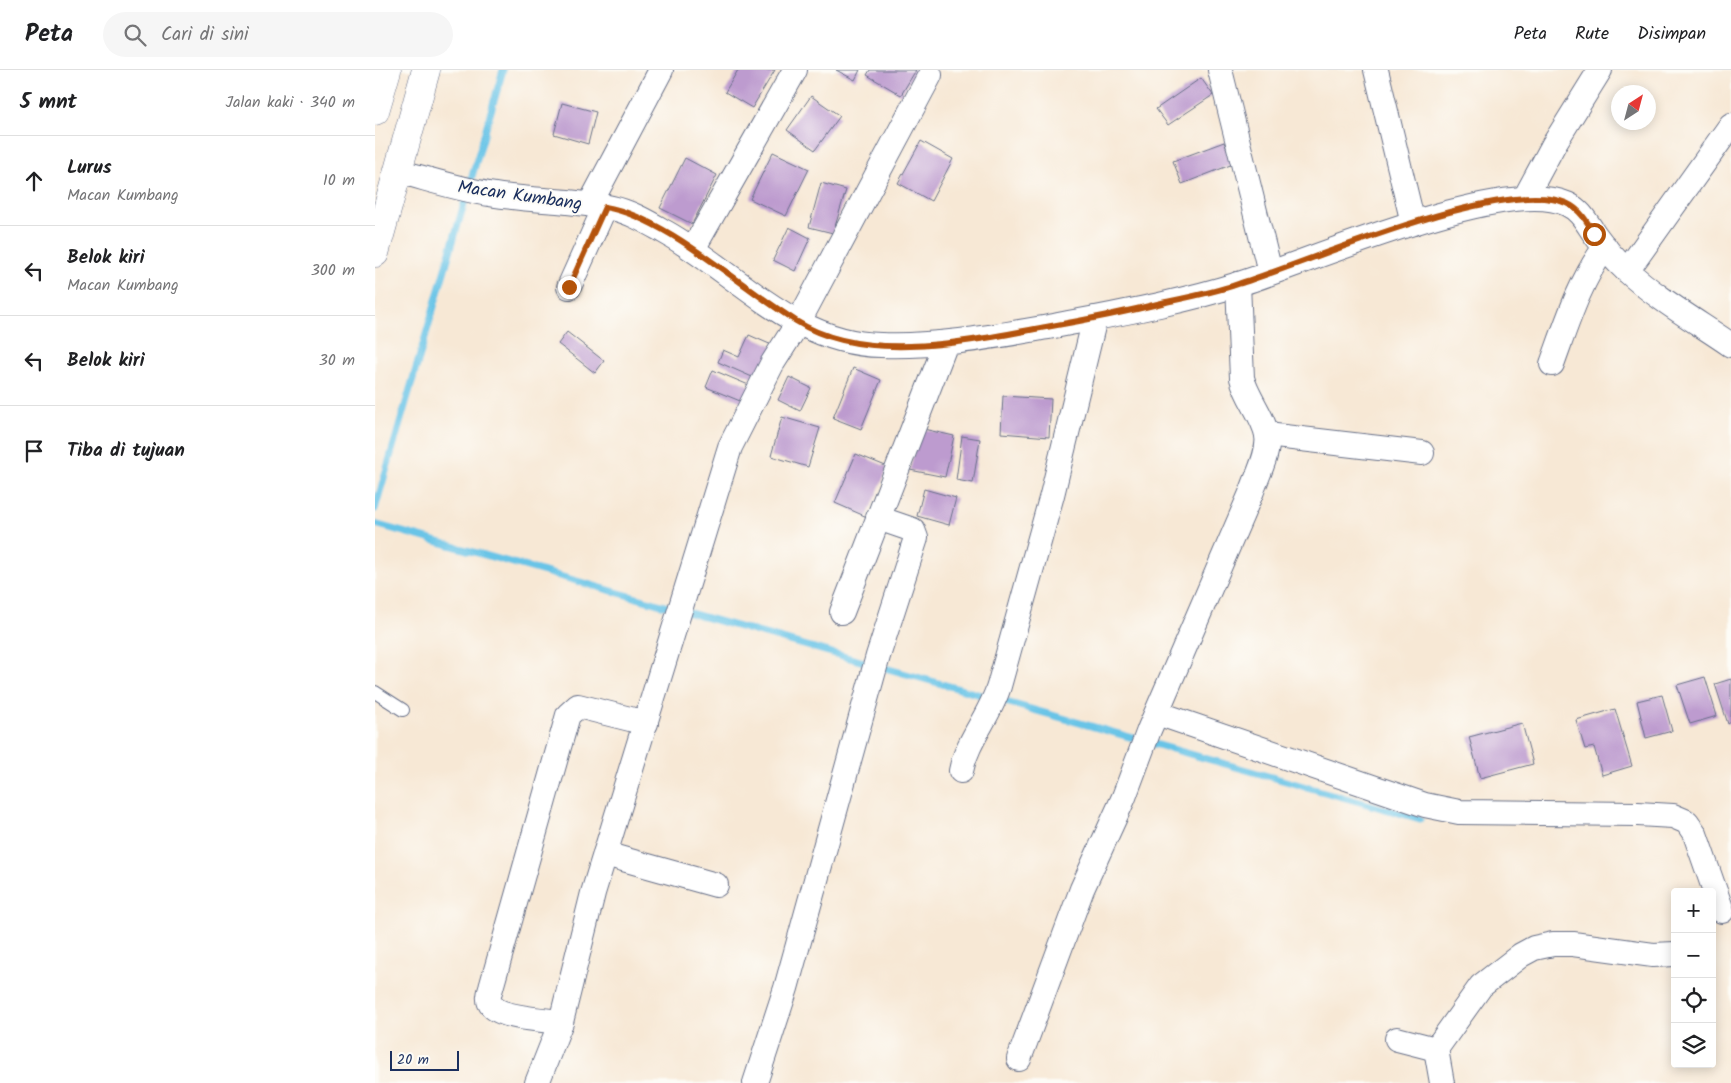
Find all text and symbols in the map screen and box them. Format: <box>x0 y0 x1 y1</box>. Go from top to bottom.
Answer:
search box <box>103 12 453 57</box>
text: Peta <box>25 15 73 54</box>
text: Cari di sini <box>161 20 249 50</box>
text: Peta <box>1514 20 1547 49</box>
text: Rute <box>1575 20 1609 49</box>
text: Disimpan <box>1637 20 1706 49</box>
icon: search <box>121 21 149 49</box>
north arrow <box>1611 85 1656 130</box>
text: 5 mnt <box>20 86 77 119</box>
text: Jalan kaki · 340 m <box>226 90 355 115</box>
text: Lurus <box>67 153 112 183</box>
icon: ahead <box>20 167 48 195</box>
text: 10 m <box>323 168 355 193</box>
street label: Macan Kumbang <box>456 173 584 220</box>
text: Macan Kumbang <box>67 183 179 208</box>
route start <box>1583 223 1606 246</box>
text: Belok kiri <box>67 243 145 273</box>
icon: left <box>20 257 48 285</box>
text: 300 m <box>311 258 355 283</box>
text: Macan Kumbang <box>67 273 179 298</box>
route end <box>558 276 581 299</box>
text: Belok kiri <box>67 346 145 376</box>
icon: left <box>20 347 48 375</box>
text: 30 m <box>319 348 355 373</box>
text: Tiba di tujuan <box>67 436 185 466</box>
icon: arrive <box>20 437 48 465</box>
map controls <box>1671 888 1716 1068</box>
button: + <box>1671 888 1716 933</box>
button: − <box>1671 933 1716 978</box>
button: locate <box>1671 978 1716 1023</box>
button: layers <box>1671 1023 1716 1068</box>
scale bar <box>390 1048 459 1071</box>
text: 20 m <box>397 1049 429 1071</box>

